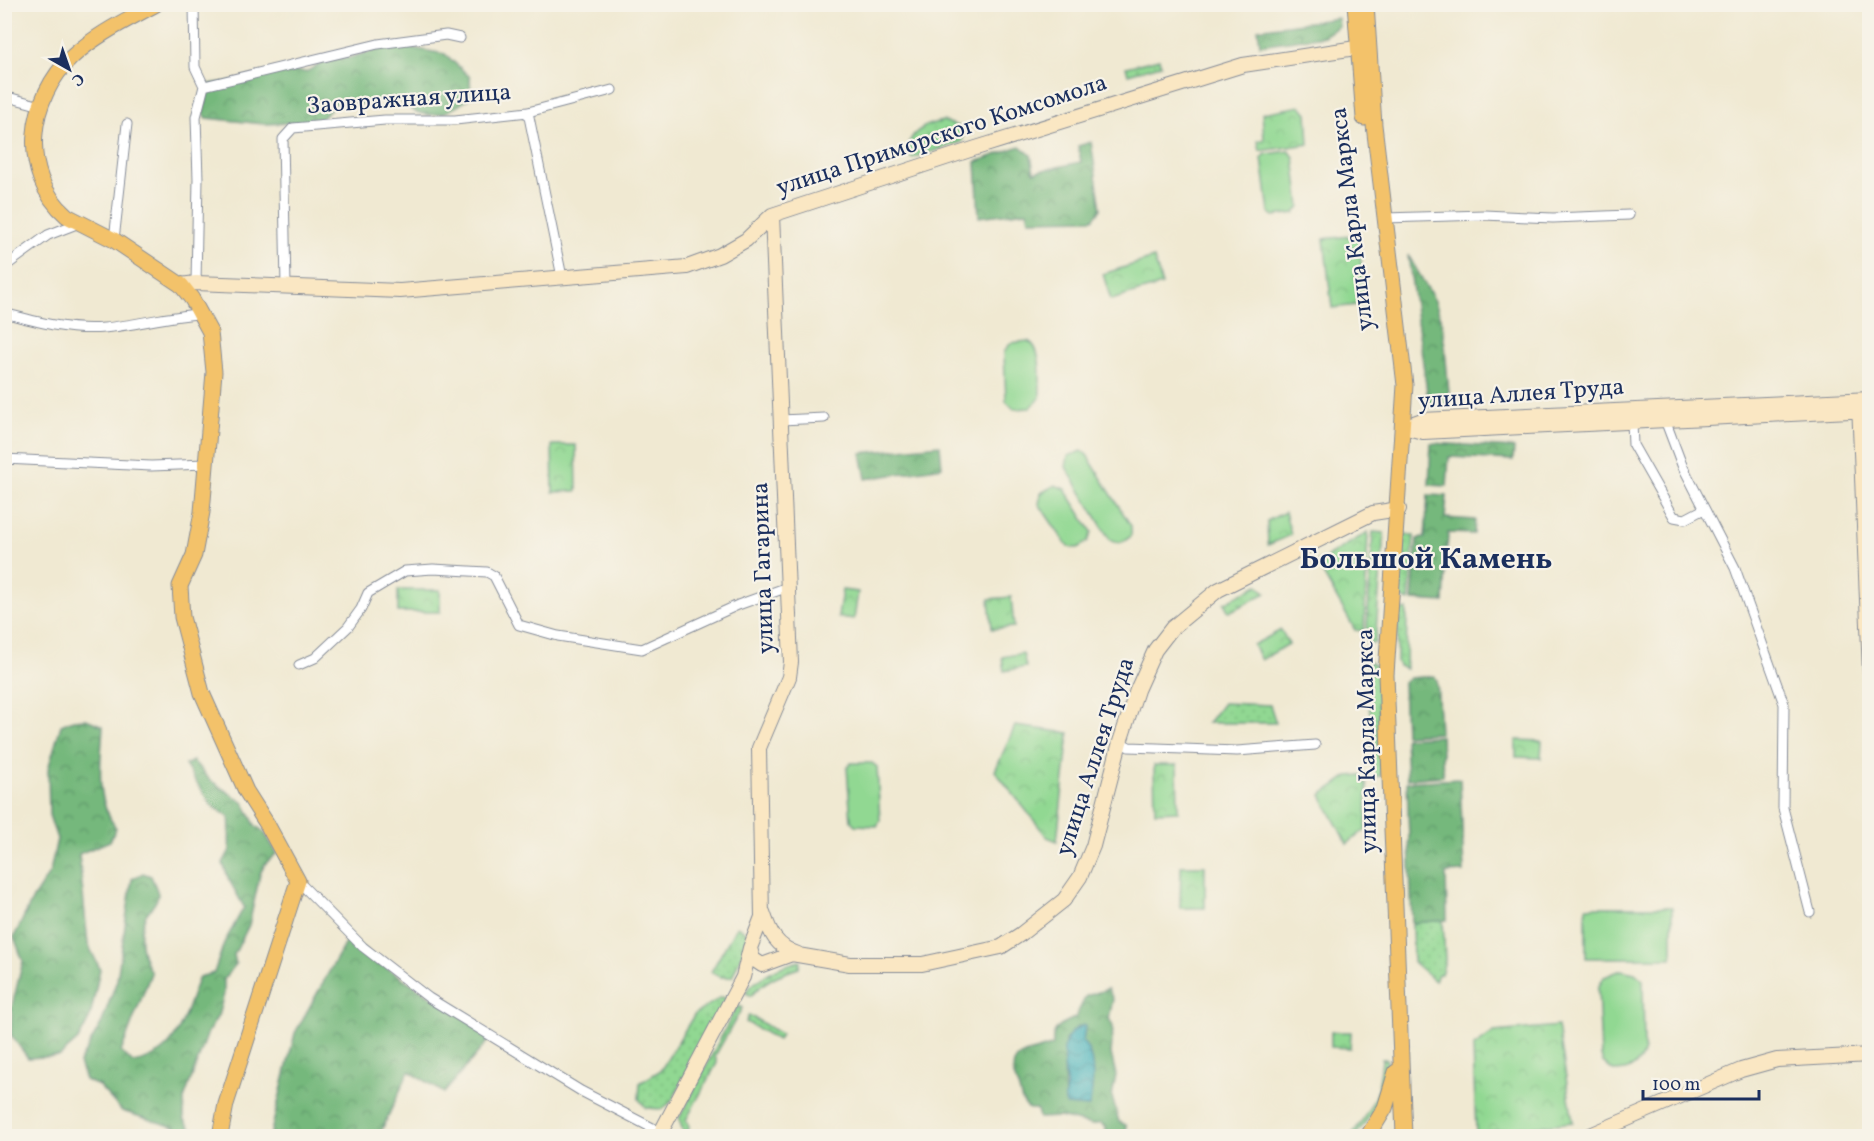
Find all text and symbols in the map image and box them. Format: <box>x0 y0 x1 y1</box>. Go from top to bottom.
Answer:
north arrow <box>39 39 99 99</box>
street label: улица Приморского Комсомола <box>772 66 1112 206</box>
text: С <box>66 67 88 91</box>
street label: Заовражная улица <box>306 76 512 124</box>
street label: улица Карла Маркса <box>1322 105 1384 333</box>
street label: улица Аллея Труда <box>1417 371 1625 419</box>
street label: улица Гагарина <box>744 481 784 655</box>
district label: Большой Камень <box>1299 539 1553 581</box>
street label: улица Карла Маркса <box>1349 628 1387 854</box>
street label: улица Аллея Труда <box>1048 653 1144 861</box>
scale bar <box>1643 1063 1758 1101</box>
text: 100 m <box>1652 1073 1701 1098</box>

